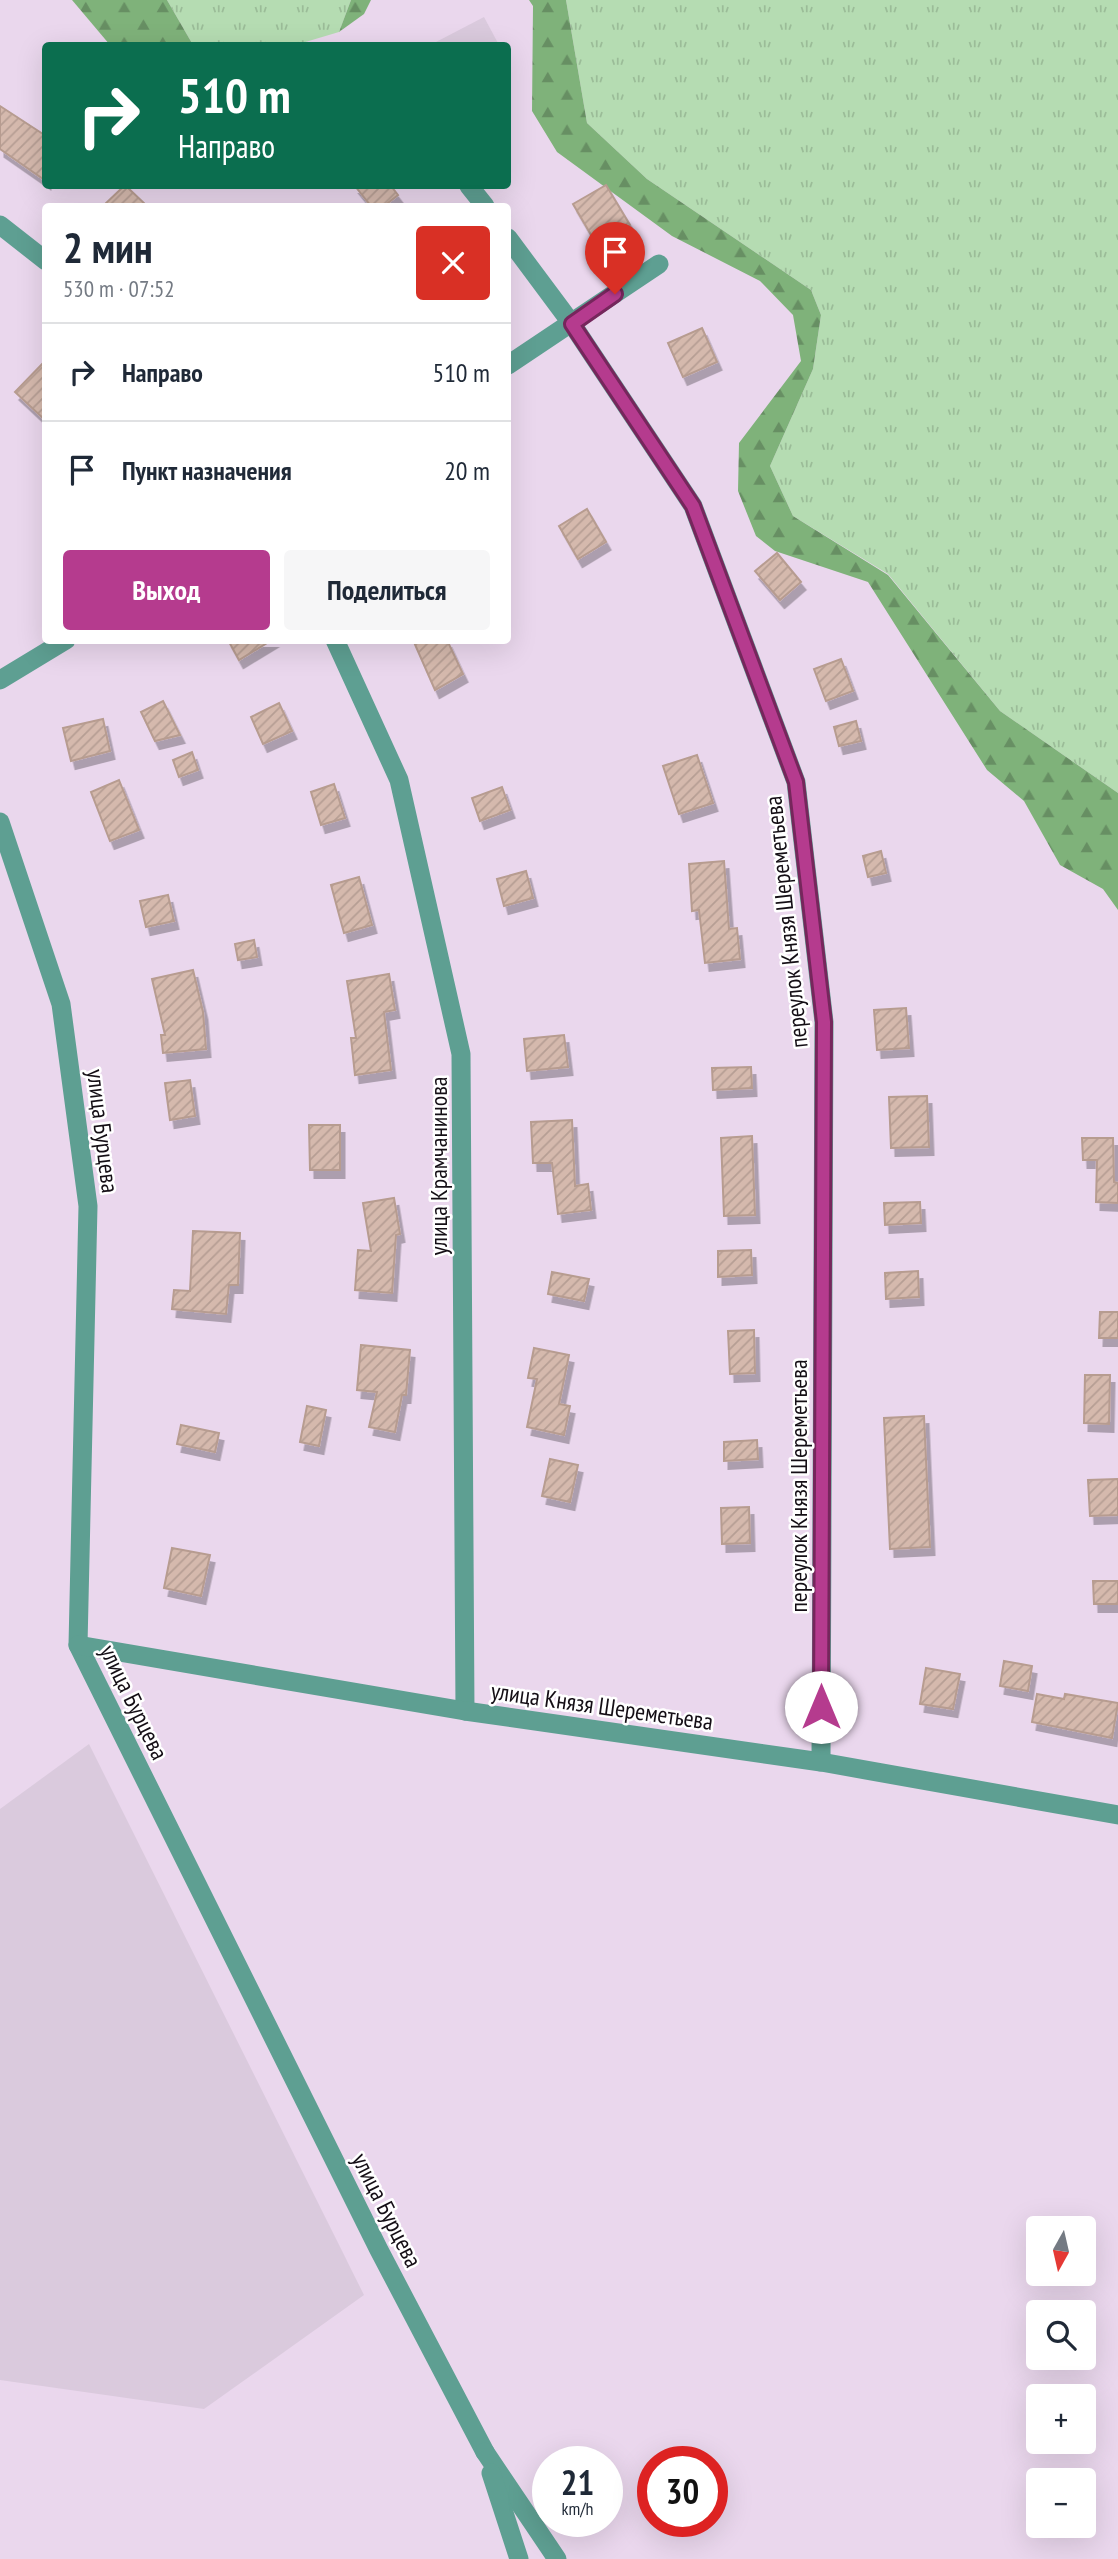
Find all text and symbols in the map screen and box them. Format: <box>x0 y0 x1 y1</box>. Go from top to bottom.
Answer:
text: 510 m <box>178 63 291 127</box>
icon: right <box>63 70 154 161</box>
text: Направо <box>178 125 275 167</box>
text: 2 мин <box>63 220 153 275</box>
pin <box>585 222 645 294</box>
button: close <box>416 226 490 300</box>
icon: arrive <box>596 233 634 271</box>
text: 530 m · 07:52 <box>63 274 175 303</box>
icon: right <box>63 353 101 391</box>
text: Направо <box>122 356 203 389</box>
text: 510 m <box>432 356 490 389</box>
icon: arrive <box>63 451 101 489</box>
text: Пункт назначения <box>122 454 292 487</box>
text: 20 m <box>444 454 490 487</box>
button: Выход <box>63 550 270 630</box>
button: Поделиться <box>284 550 490 630</box>
street label: переулок Князя Шереметьева <box>757 795 815 1049</box>
street label: улица Бурцева <box>80 1067 126 1195</box>
street label: улица Крамчанинова <box>423 1077 454 1255</box>
street label: переулок Князя Шереметьева <box>783 1359 814 1613</box>
street label: улица Бурцева <box>93 1639 175 1765</box>
position arrow <box>784 1670 858 1744</box>
street label: улица Князя Шереметьева <box>489 1675 715 1737</box>
street label: улица Бурцева <box>345 2148 429 2272</box>
north arrow <box>1026 2216 1096 2286</box>
map controls <box>1026 2216 1096 2538</box>
button: search <box>1026 2300 1096 2370</box>
button: + <box>1026 2384 1096 2454</box>
speed limit sign: 30 <box>637 2446 728 2537</box>
text: 21 <box>561 2459 594 2505</box>
button: − <box>1026 2468 1096 2538</box>
text: km/h <box>562 2497 593 2520</box>

